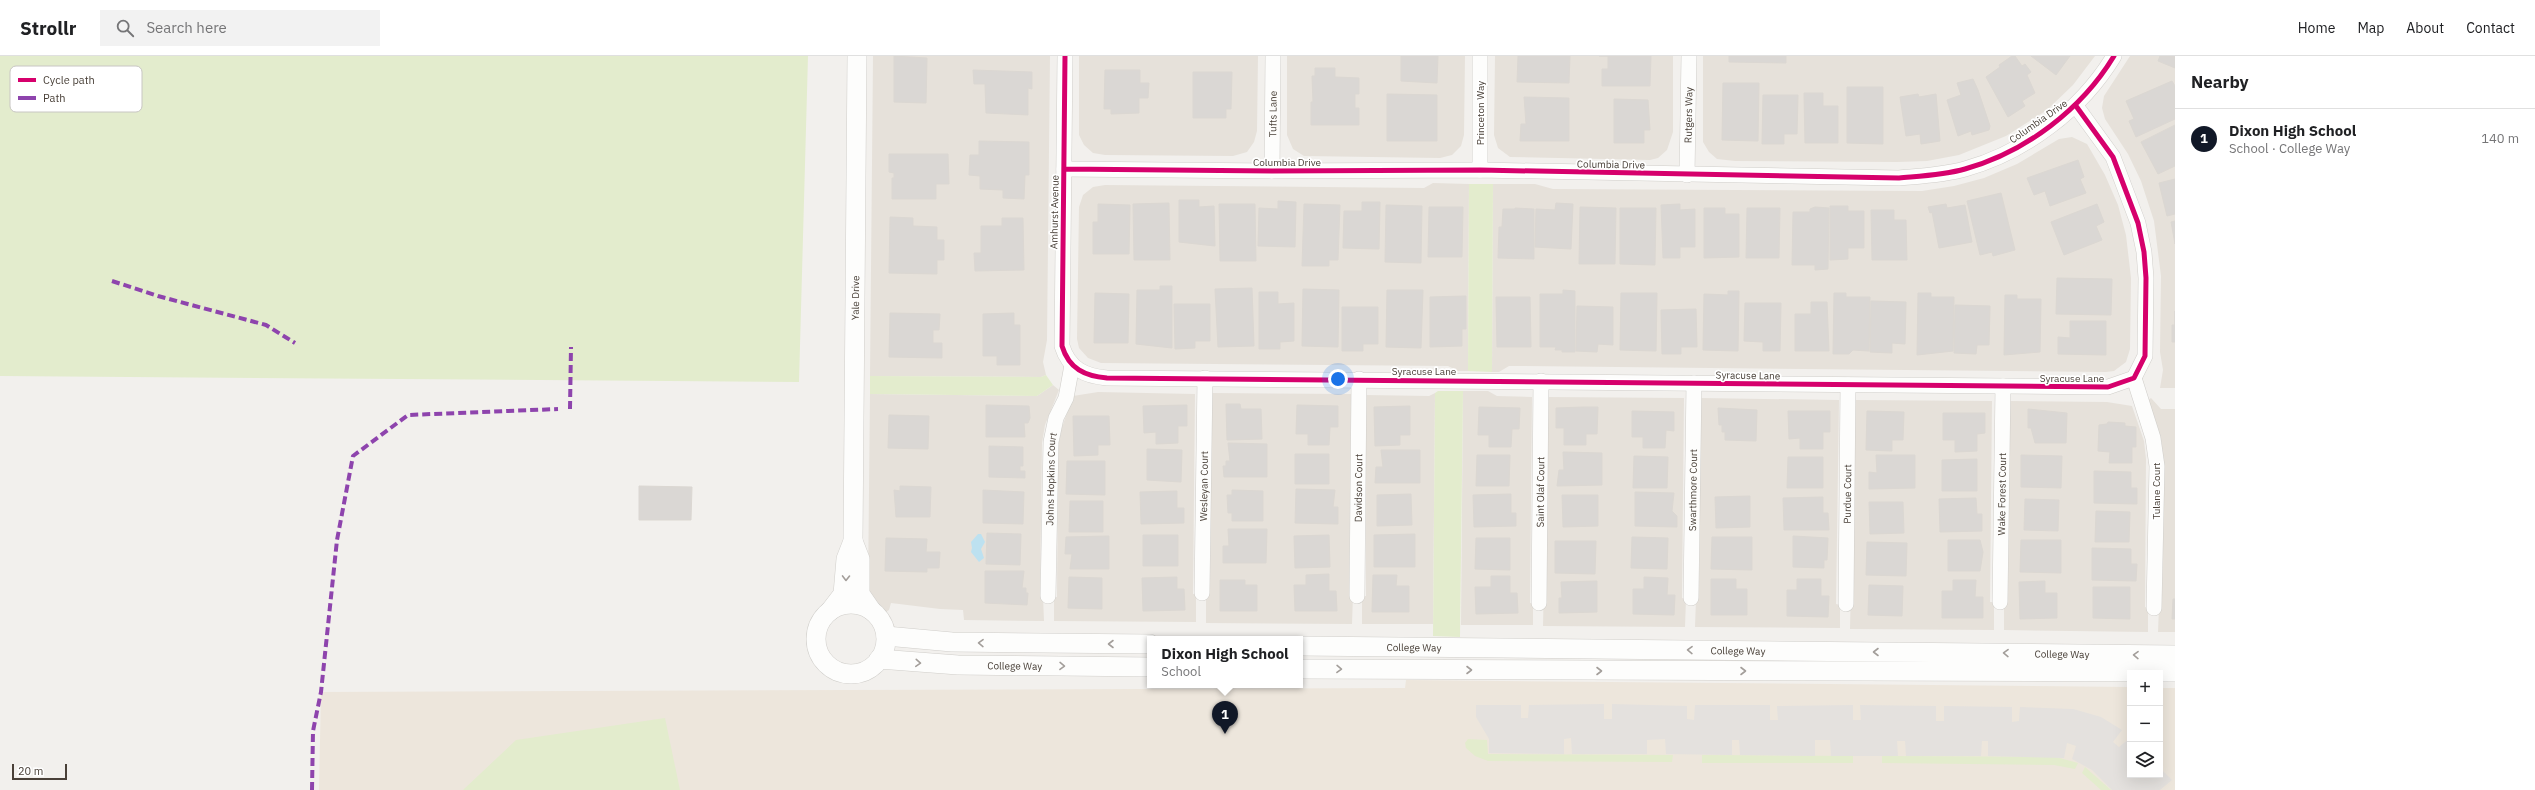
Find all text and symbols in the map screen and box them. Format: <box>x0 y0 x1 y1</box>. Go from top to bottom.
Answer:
search box <box>100 10 380 46</box>
text: Strollr <box>20 16 76 40</box>
icon: search <box>114 17 136 39</box>
text: Search here <box>146 18 227 37</box>
text: Home <box>2298 19 2335 37</box>
text: Map <box>2357 19 2384 37</box>
text: About <box>2406 19 2444 37</box>
text: Contact <box>2466 19 2515 37</box>
legend <box>10 66 142 112</box>
text: Nearby <box>2191 71 2249 93</box>
text: Cycle path <box>43 73 95 87</box>
street label: Princeton Way <box>1474 81 1487 145</box>
street label: Rutgers Way <box>1682 87 1695 143</box>
street label: Tufts Lane <box>1266 90 1280 137</box>
text: Path <box>43 91 66 105</box>
street label: Columbia Drive <box>2007 96 2070 146</box>
text: Dixon High School <box>2229 121 2356 140</box>
text: 1 <box>2200 130 2208 147</box>
text: 140 m <box>2481 130 2519 147</box>
text: School · College Way <box>2229 140 2350 157</box>
street label: Columbia Drive <box>1253 156 1322 169</box>
street label: Columbia Drive <box>1577 157 1646 172</box>
street label: Amhurst Avenue <box>1047 174 1062 249</box>
street label: Yale Drive <box>849 275 862 320</box>
street label: Syracuse Lane <box>1392 365 1457 378</box>
street label: Syracuse Lane <box>1716 368 1781 383</box>
your location <box>1328 369 1348 389</box>
street label: Syracuse Lane <box>2040 372 2105 385</box>
street label: Johns Hopkins Court <box>1043 431 1060 526</box>
street label: Swarthmore Court <box>1686 448 1700 531</box>
street label: Wesleyan Court <box>1197 450 1211 521</box>
street label: Wake Forest Court <box>1995 452 2009 535</box>
street label: Davidson Court <box>1352 453 1365 522</box>
street label: Saint Olaf Court <box>1534 456 1547 527</box>
street label: Tulane Court <box>2150 462 2163 520</box>
street label: Purdue Court <box>1841 464 1854 524</box>
one-way arrow <box>842 575 850 581</box>
popup <box>1147 636 1303 688</box>
one-way arrow <box>978 639 984 647</box>
one-way arrow <box>1108 640 1114 648</box>
street label: College Way <box>1386 641 1442 654</box>
text: Dixon High School <box>1161 644 1289 663</box>
street label: College Way <box>1710 644 1766 658</box>
one-way arrow <box>1687 646 1693 654</box>
one-way arrow <box>1873 648 1879 656</box>
street label: College Way <box>2034 648 2089 661</box>
one-way arrow <box>2003 649 2009 657</box>
one-way arrow <box>2133 651 2139 659</box>
one-way arrow <box>915 658 921 667</box>
street label: College Way <box>987 659 1042 673</box>
one-way arrow <box>1059 662 1065 671</box>
text: School <box>1161 663 1201 680</box>
one-way arrow <box>1336 665 1342 673</box>
one-way arrow <box>1466 666 1472 674</box>
one-way arrow <box>1596 666 1602 675</box>
one-way arrow <box>1740 667 1746 675</box>
map controls <box>2127 670 2163 778</box>
button: + <box>2127 670 2163 706</box>
pin: 1 <box>1212 701 1238 734</box>
button: − <box>2127 706 2163 742</box>
button: layers <box>2127 742 2163 778</box>
scale bar <box>12 762 67 781</box>
text: 20 m <box>18 764 43 778</box>

